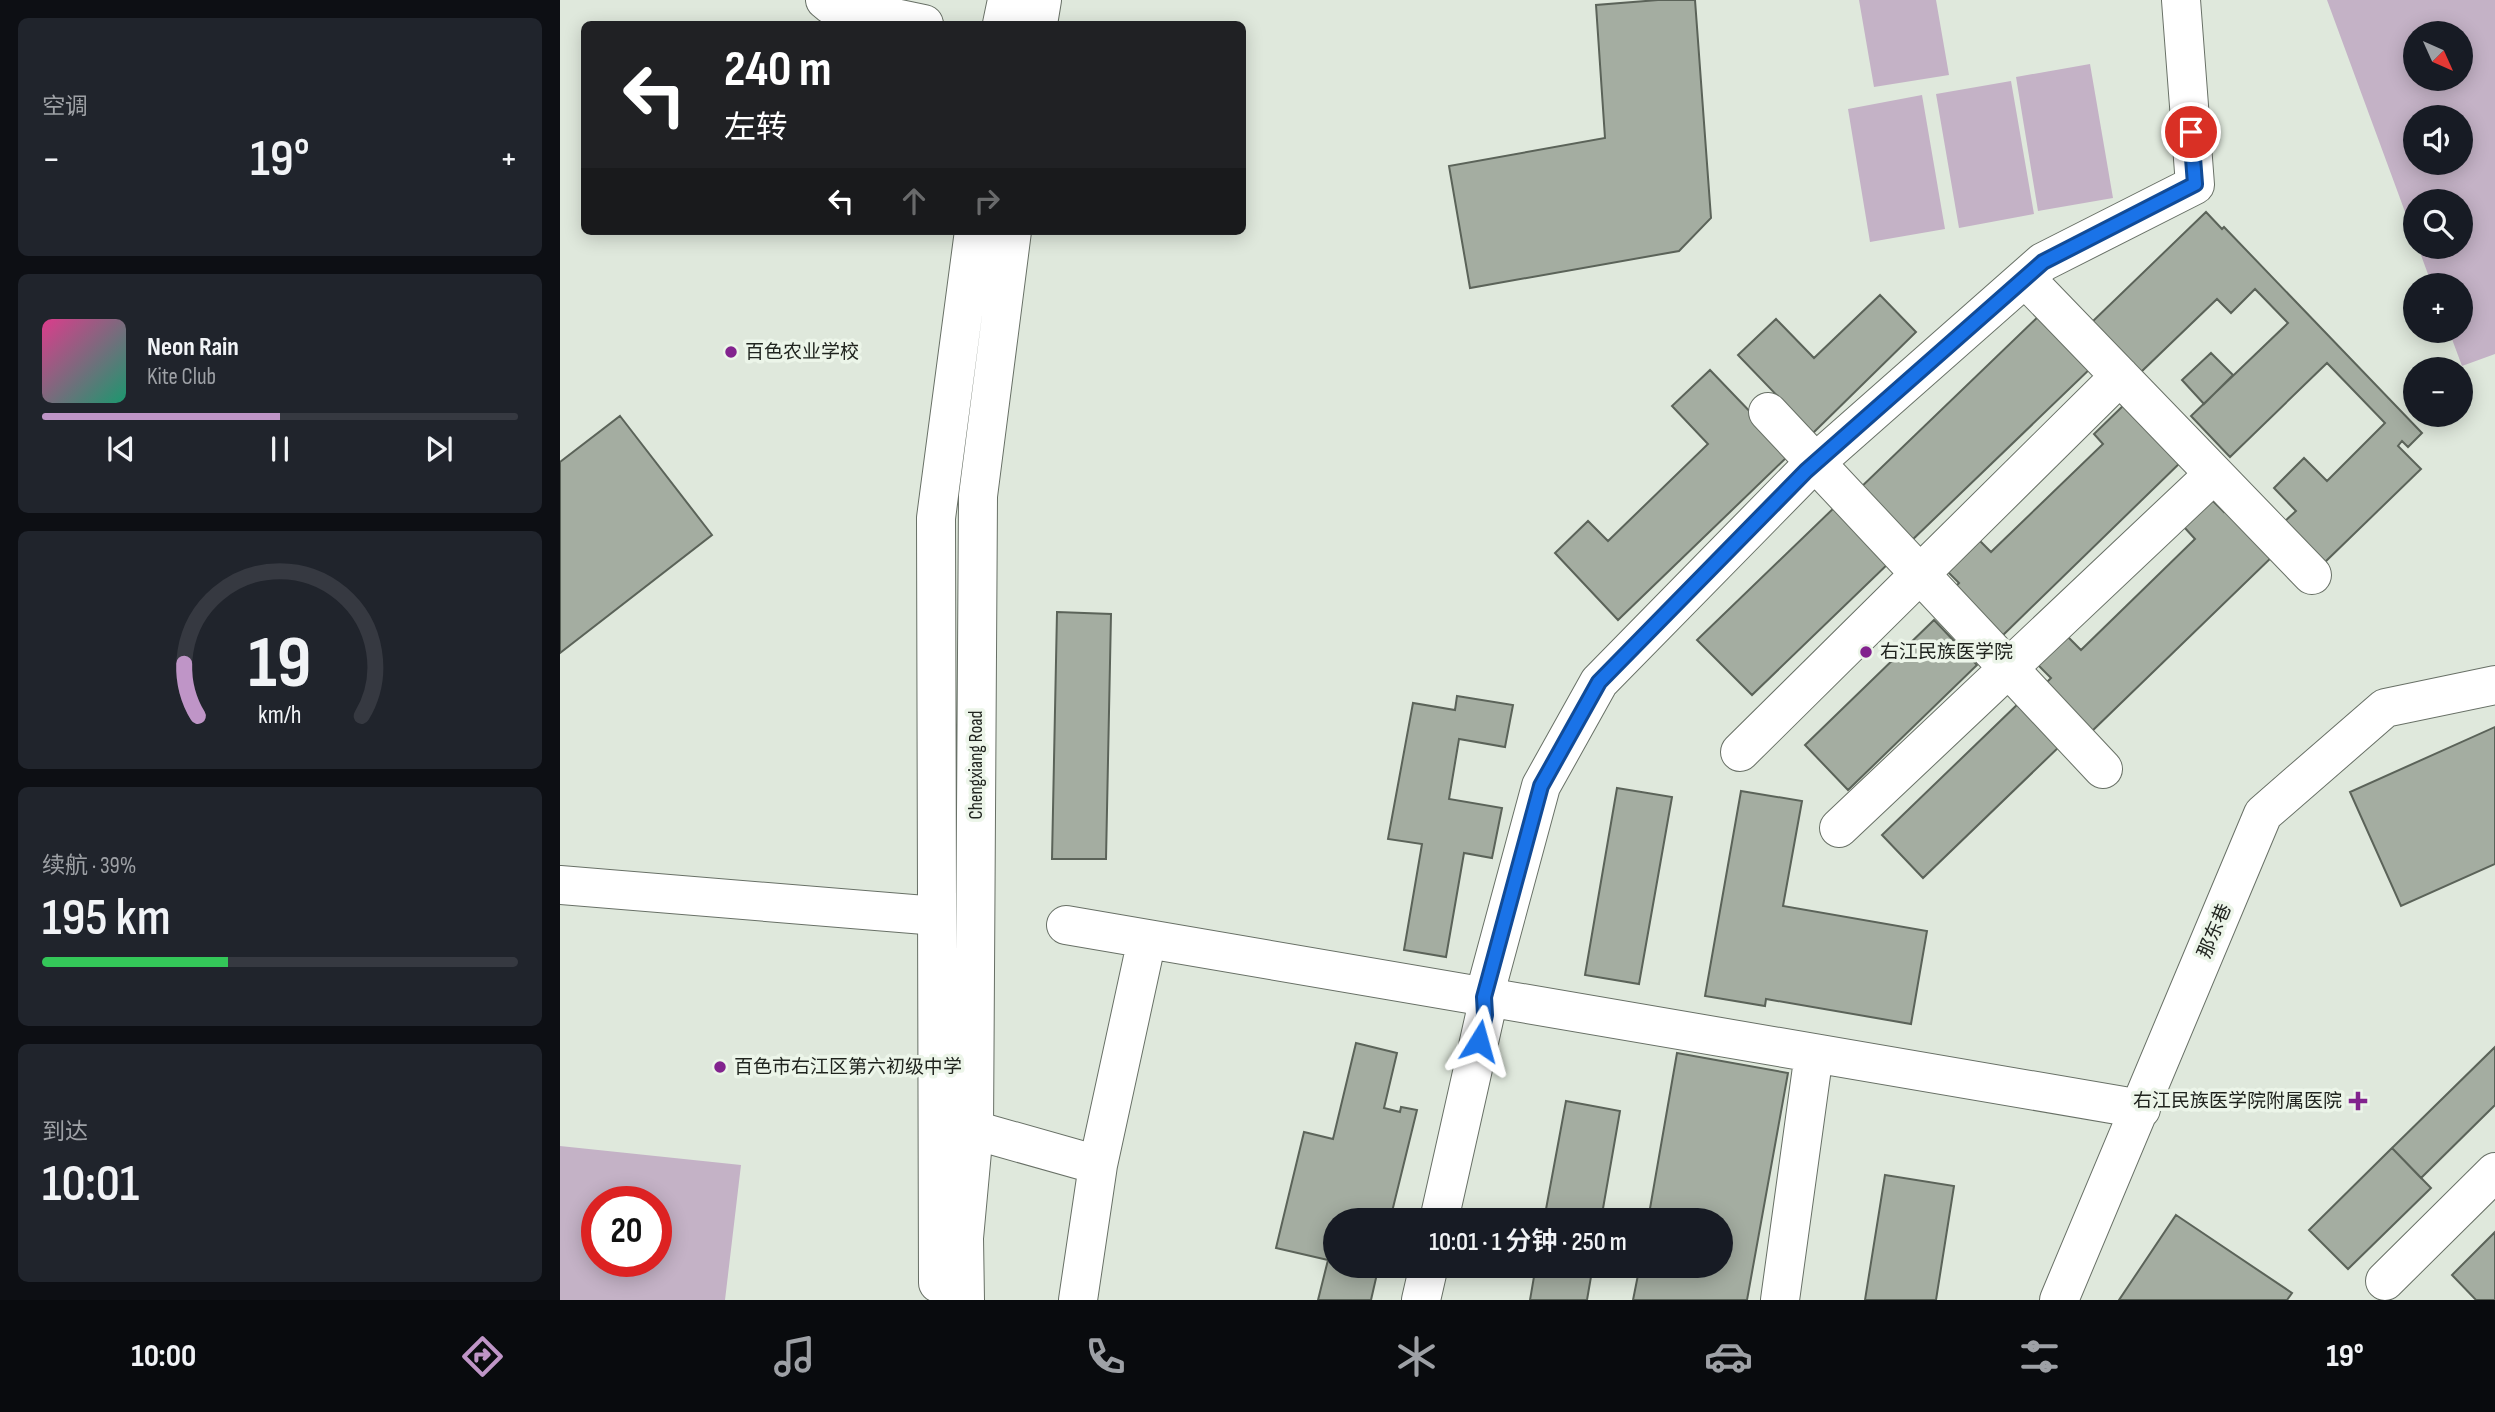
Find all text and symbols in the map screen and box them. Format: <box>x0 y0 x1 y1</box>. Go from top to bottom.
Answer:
north arrow <box>2403 21 2473 91</box>
map controls <box>2403 21 2473 427</box>
text: 240 m <box>724 41 832 100</box>
icon: left <box>609 49 700 140</box>
text: 空调 <box>42 93 88 121</box>
pin <box>2161 102 2221 162</box>
button: sound <box>2403 105 2473 175</box>
text: 左转 <box>724 109 788 148</box>
icon: arrive <box>2172 113 2210 151</box>
text: 19° <box>250 128 310 191</box>
text: − <box>42 137 61 182</box>
text: + <box>499 137 518 182</box>
icon: left <box>822 182 860 220</box>
icon: ahead <box>895 182 933 220</box>
icon: right <box>968 182 1006 220</box>
button: search <box>2403 189 2473 259</box>
button: + <box>2403 273 2473 343</box>
text: Neon Rain <box>147 332 239 363</box>
place label: 百色农业学校 <box>745 341 859 364</box>
marker: 百色农业学校 <box>723 344 739 360</box>
button: − <box>2403 357 2473 427</box>
text: Kite Club <box>147 363 216 391</box>
icon: previous <box>102 430 140 468</box>
icon: pause <box>261 430 299 468</box>
icon: next <box>420 430 458 468</box>
text: 19 <box>248 620 312 708</box>
place label: 右江民族医学院 <box>1880 641 2013 664</box>
marker: 右江民族医学院 <box>1858 644 1874 660</box>
text: km/h <box>258 700 302 731</box>
street label: Chengxiang Road <box>965 710 988 820</box>
text: 续航 · 39% <box>42 852 136 880</box>
text: 195 km <box>42 887 171 950</box>
street label: 那东巷 <box>2193 900 2237 962</box>
position arrow <box>1442 1004 1516 1078</box>
place label: 百色市右江区第六初级中学 <box>734 1056 962 1079</box>
marker: 百色市右江区第六初级中学 <box>712 1059 728 1075</box>
place label: 右江民族医学院附属医院 <box>2133 1090 2342 1113</box>
marker: 右江民族医学院附属医院 <box>2348 1091 2368 1111</box>
text: 到达 <box>42 1118 88 1146</box>
text: 10:01 <box>42 1153 139 1216</box>
speed limit sign: 20 <box>581 1186 672 1277</box>
text: 10:01 · 1 分钟 · 250 m <box>1429 1227 1627 1258</box>
icon: directions <box>458 1332 507 1381</box>
icon: music <box>770 1332 819 1381</box>
icon: phone <box>1081 1332 1130 1381</box>
icon: climate <box>1392 1332 1441 1381</box>
icon: car <box>1704 1332 1753 1381</box>
icon: filters <box>2015 1332 2064 1381</box>
text: 10:00 <box>131 1337 196 1376</box>
text: 19° <box>2326 1337 2364 1376</box>

